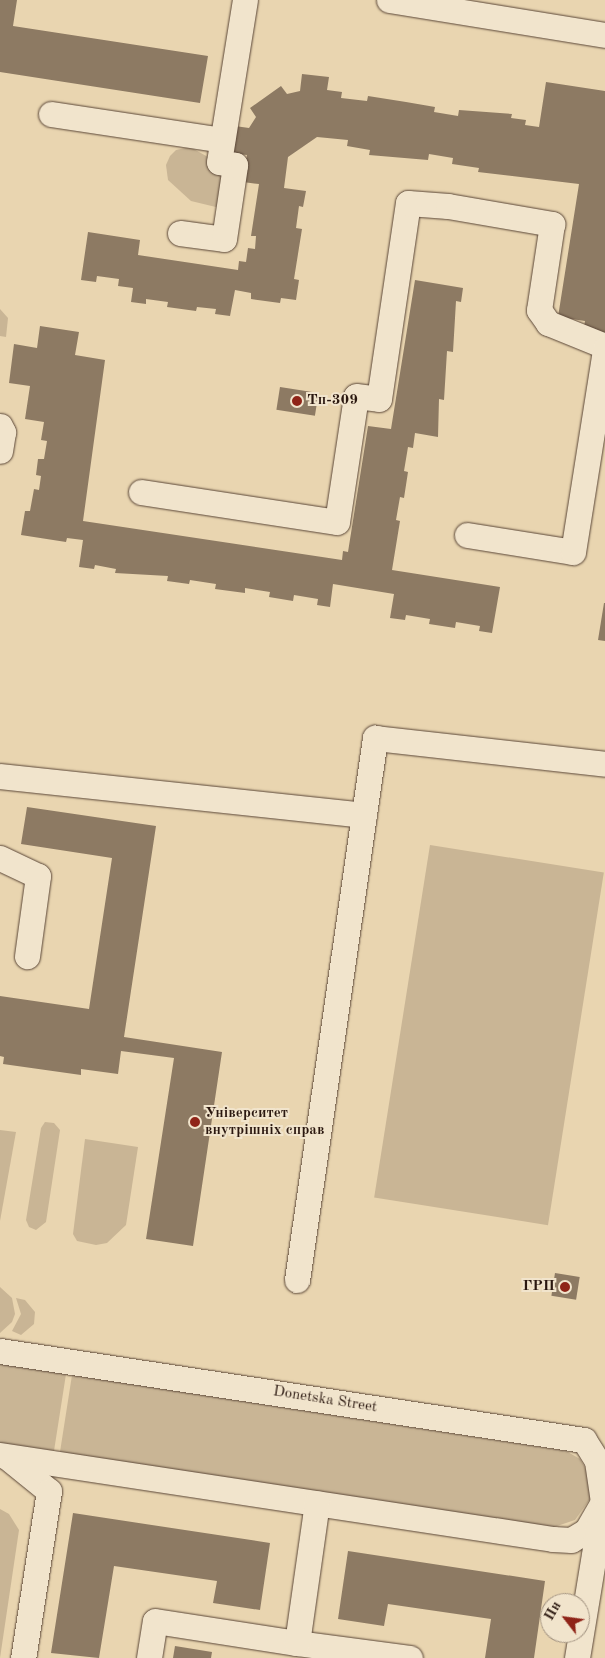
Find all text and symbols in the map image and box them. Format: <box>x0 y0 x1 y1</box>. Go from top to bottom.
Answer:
place label: Тп-309 <box>307 392 358 410</box>
marker: Тп-309 <box>291 395 303 407</box>
place label: Університет внутрішніх справ <box>205 1104 324 1139</box>
marker: Університет внутрішніх справ <box>189 1116 201 1128</box>
place label: ГРП <box>523 1278 555 1296</box>
marker: ГРП <box>559 1281 571 1293</box>
street label: Donetska Street <box>272 1383 378 1417</box>
north arrow <box>540 1593 590 1643</box>
text: Пн <box>542 1599 564 1623</box>

